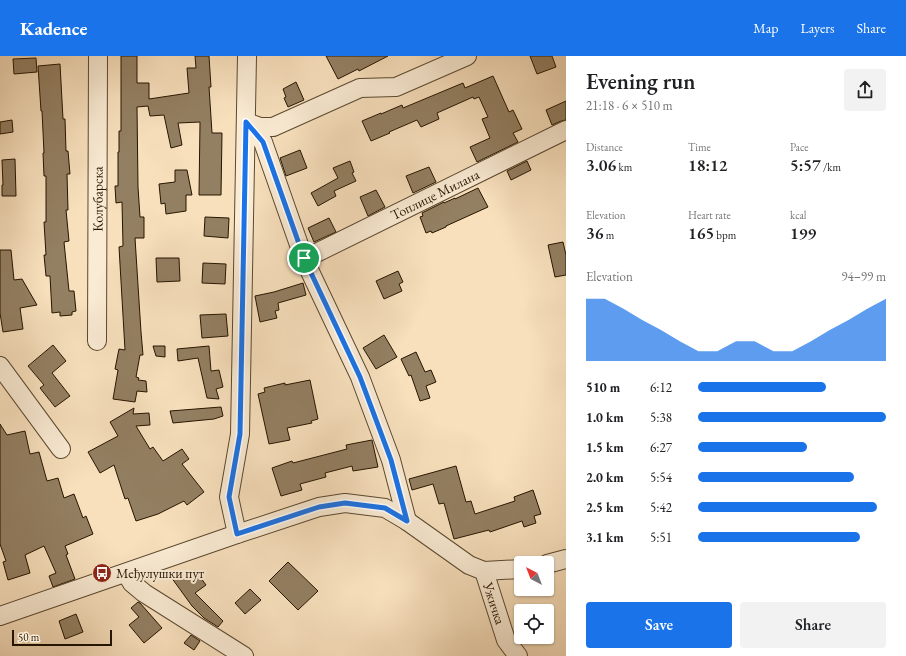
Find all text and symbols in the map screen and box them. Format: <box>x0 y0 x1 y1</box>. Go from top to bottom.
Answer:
text: Kadence <box>20 16 87 41</box>
text: Map <box>753 19 778 37</box>
text: Layers <box>800 19 835 37</box>
text: Share <box>857 19 886 37</box>
text: Evening run <box>586 67 695 96</box>
button: share <box>844 69 886 111</box>
text: 21:18 · 6 × 510 m <box>586 97 673 114</box>
text: Distance <box>586 140 623 154</box>
text: Time <box>688 140 711 154</box>
text: Pace <box>790 140 808 154</box>
text: 3.06 <box>586 154 616 176</box>
text: 18:12 <box>688 154 728 176</box>
text: 5:57 <box>790 154 821 176</box>
text: km <box>616 160 632 174</box>
text: /km <box>821 160 841 174</box>
street label: Топлице Милана <box>388 165 483 224</box>
street label: Колубарска <box>88 166 107 232</box>
text: Elevation <box>586 208 626 222</box>
text: Heart rate <box>688 208 731 222</box>
text: kcal <box>790 208 807 222</box>
text: 36 <box>586 222 603 244</box>
text: 165 <box>688 222 714 244</box>
text: 199 <box>790 222 816 244</box>
text: m <box>603 228 614 242</box>
text: bpm <box>714 228 736 242</box>
pin <box>287 241 321 275</box>
icon: arrive <box>293 247 315 269</box>
text: Elevation <box>586 268 633 285</box>
text: 94–99 m <box>841 268 886 285</box>
text: 510 m <box>586 379 620 396</box>
text: 6:12 <box>650 379 672 396</box>
text: 1.0 km <box>586 409 624 426</box>
text: 5:38 <box>650 409 672 426</box>
text: 1.5 km <box>586 439 624 456</box>
text: 6:27 <box>650 439 672 456</box>
text: 2.0 km <box>586 469 624 486</box>
text: 5:54 <box>650 469 672 486</box>
text: 2.5 km <box>586 499 624 516</box>
text: 5:42 <box>650 499 672 516</box>
text: 3.1 km <box>586 529 624 546</box>
text: 5:51 <box>650 529 672 546</box>
north arrow <box>514 556 554 596</box>
map controls <box>514 556 554 644</box>
bus stop icon: Међулушки пут <box>91 562 113 584</box>
place label: Међулушки пут <box>116 564 205 582</box>
street label: Ужичка <box>479 579 510 627</box>
button: Save <box>586 602 732 648</box>
button: Share <box>740 602 886 648</box>
button: locate <box>514 604 554 644</box>
scale bar <box>12 628 112 647</box>
text: 50 m <box>18 630 39 644</box>

